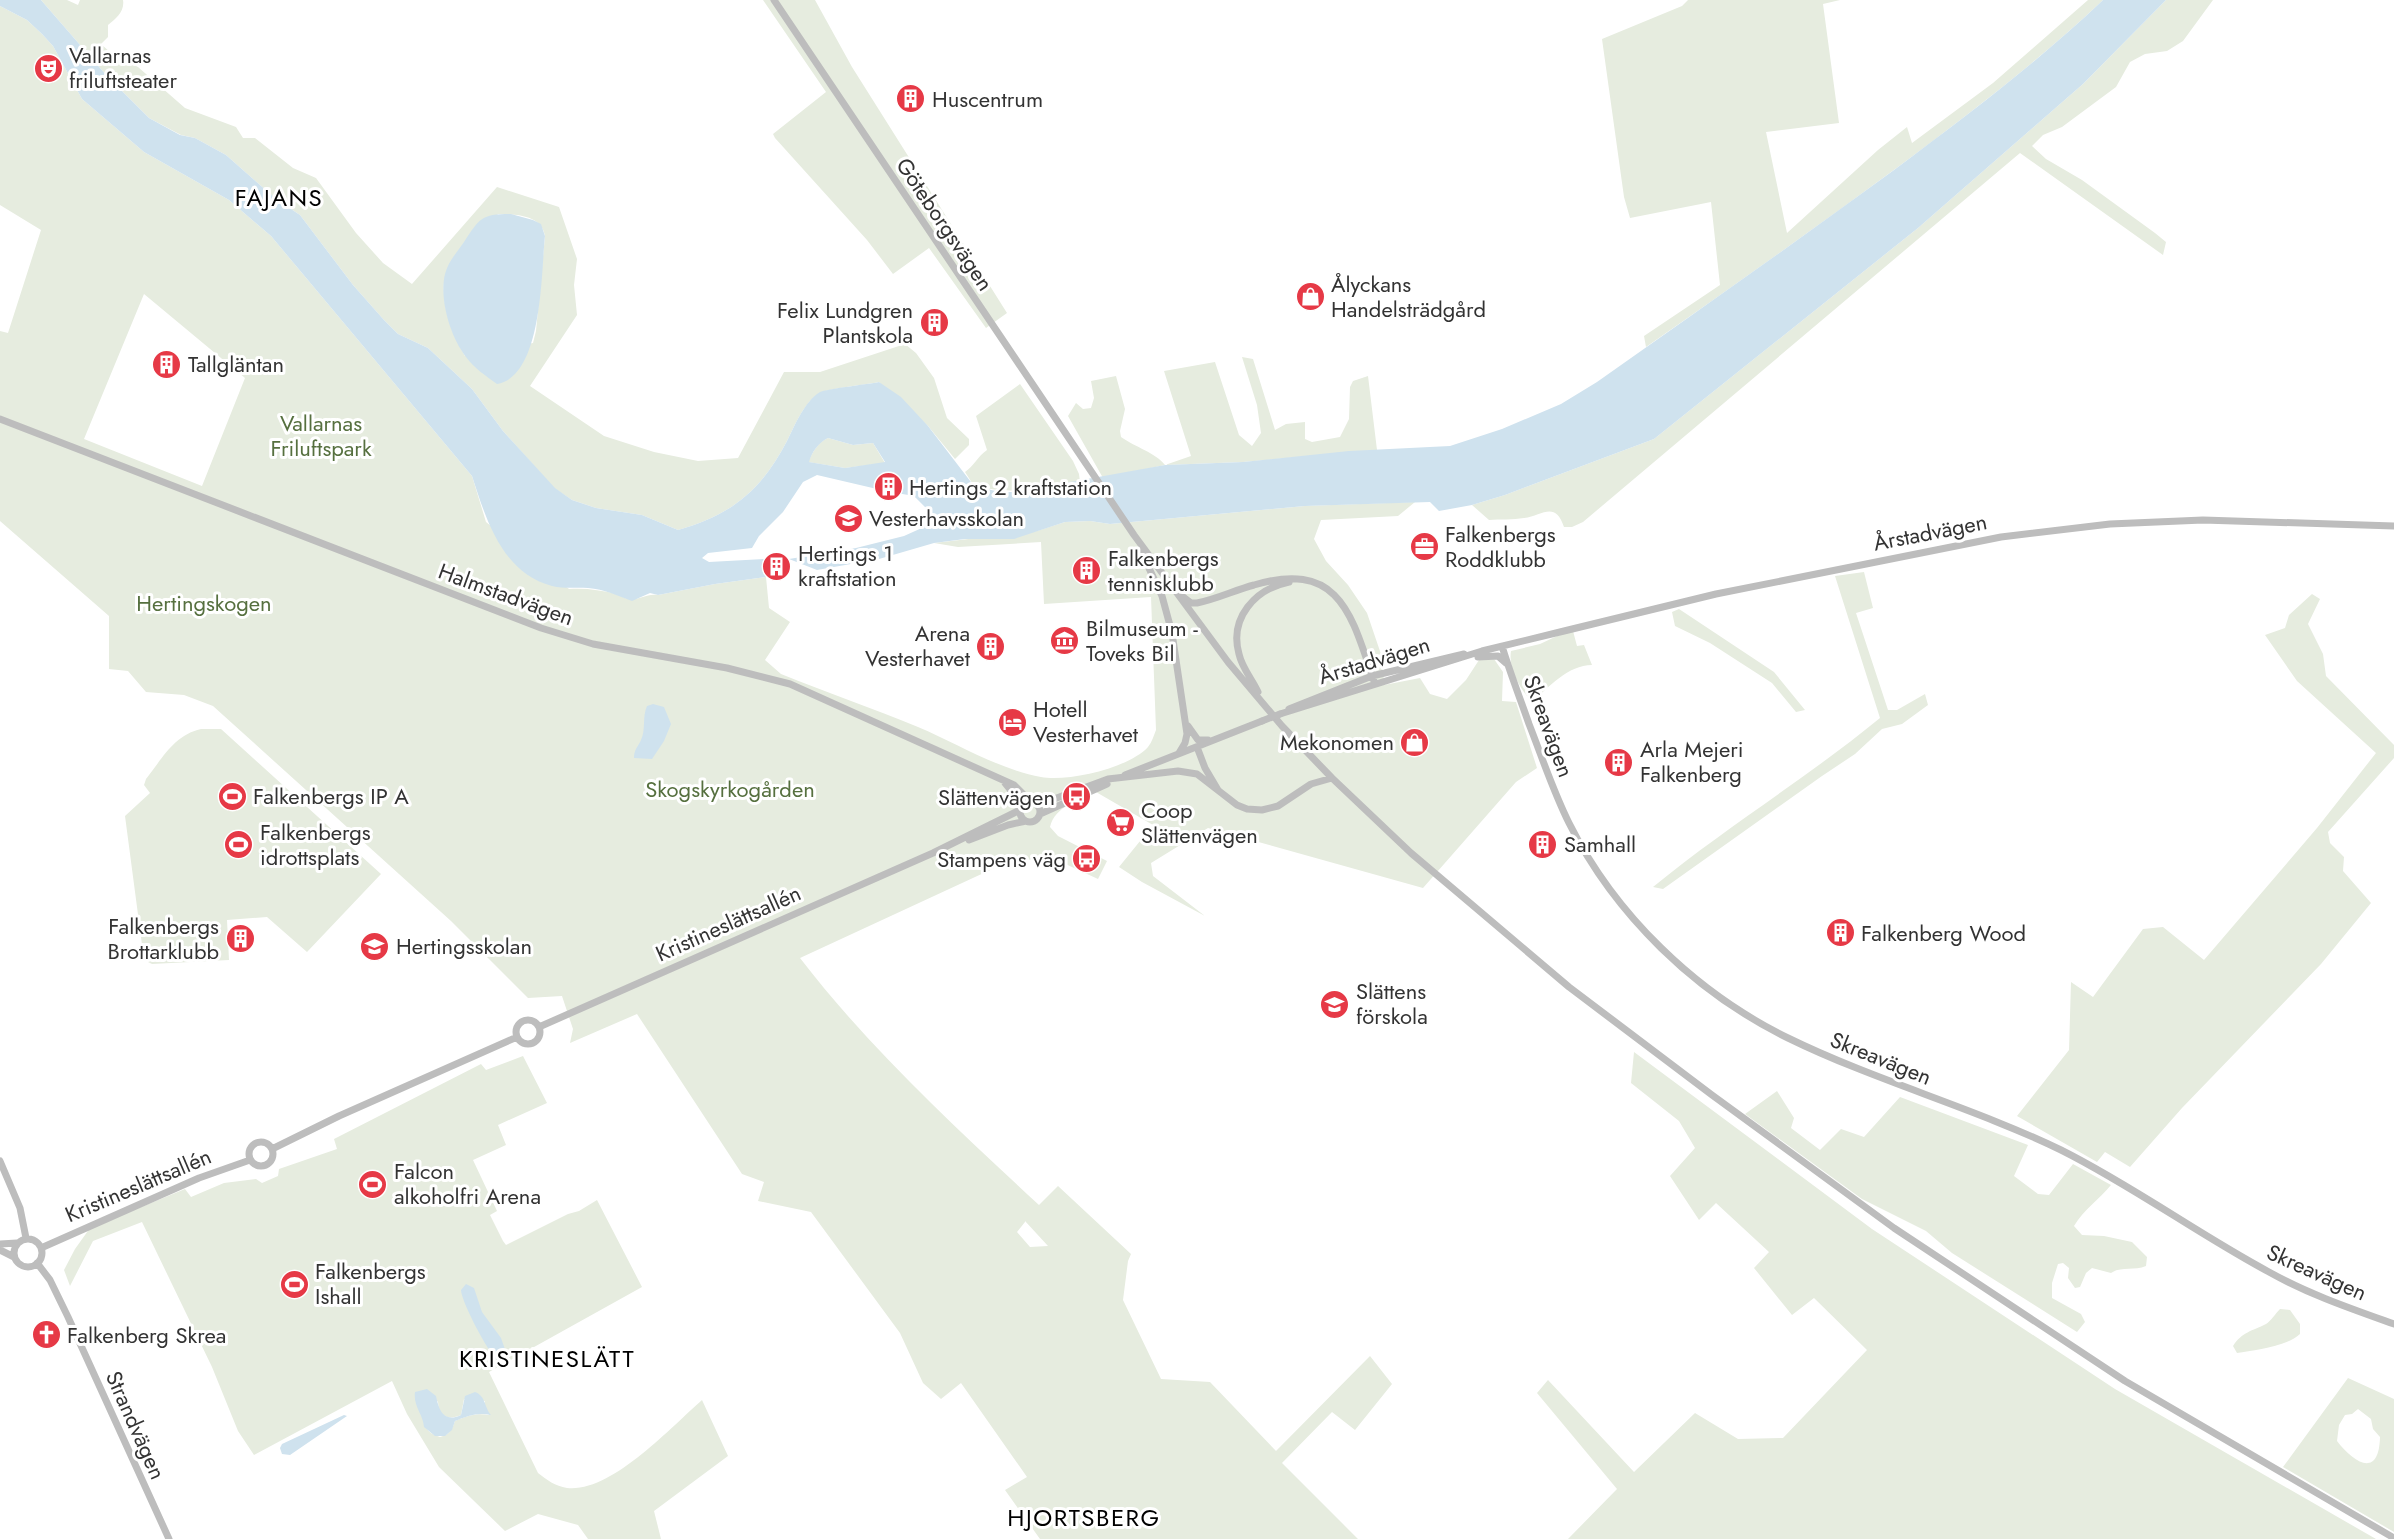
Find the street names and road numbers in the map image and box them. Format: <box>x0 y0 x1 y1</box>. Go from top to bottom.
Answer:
street label: Göteborgsvägen <box>889 151 1001 297</box>
street label: Årstadvägen <box>1870 505 1990 559</box>
street label: Halmstadvägen <box>434 555 578 633</box>
street label: Årstadvägen <box>1314 628 1434 692</box>
street label: Skreavägen <box>1516 670 1582 782</box>
street label: Kristineslättsallén <box>650 877 806 969</box>
street label: Skreavägen <box>1826 1023 1936 1093</box>
street label: Kristineslättsallén <box>60 1140 216 1230</box>
street label: Skreavägen <box>2262 1236 2372 1308</box>
street label: Strandvägen <box>98 1366 174 1484</box>

